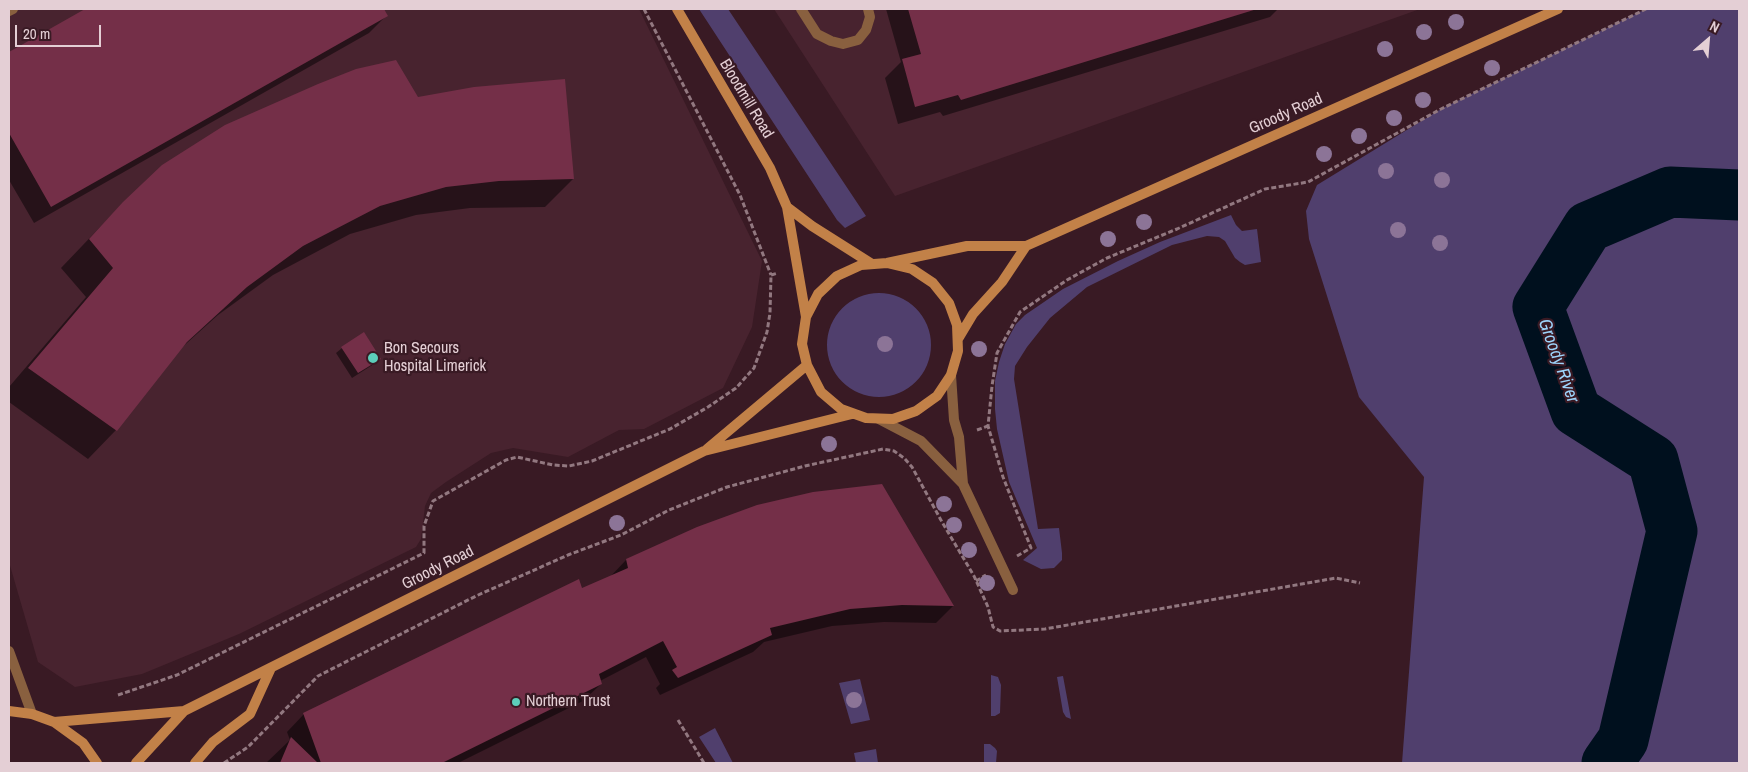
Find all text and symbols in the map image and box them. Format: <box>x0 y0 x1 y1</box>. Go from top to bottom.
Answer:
scale bar <box>18 15 104 47</box>
north arrow <box>1683 15 1733 65</box>
text: N <box>1707 17 1723 37</box>
text: 20 m <box>23 23 50 44</box>
street label: Bloodmill Road <box>715 56 777 142</box>
street label: Groody Road <box>1246 89 1326 139</box>
water label: Groody River <box>1533 316 1583 406</box>
place label: Bon Secours Hospital Limerick <box>384 339 486 377</box>
marker: Bon Secours Hospital Limerick <box>366 351 380 365</box>
street label: Groody Road <box>399 542 477 594</box>
place label: Northern Trust <box>526 692 610 712</box>
marker: Northern Trust <box>510 696 522 708</box>

